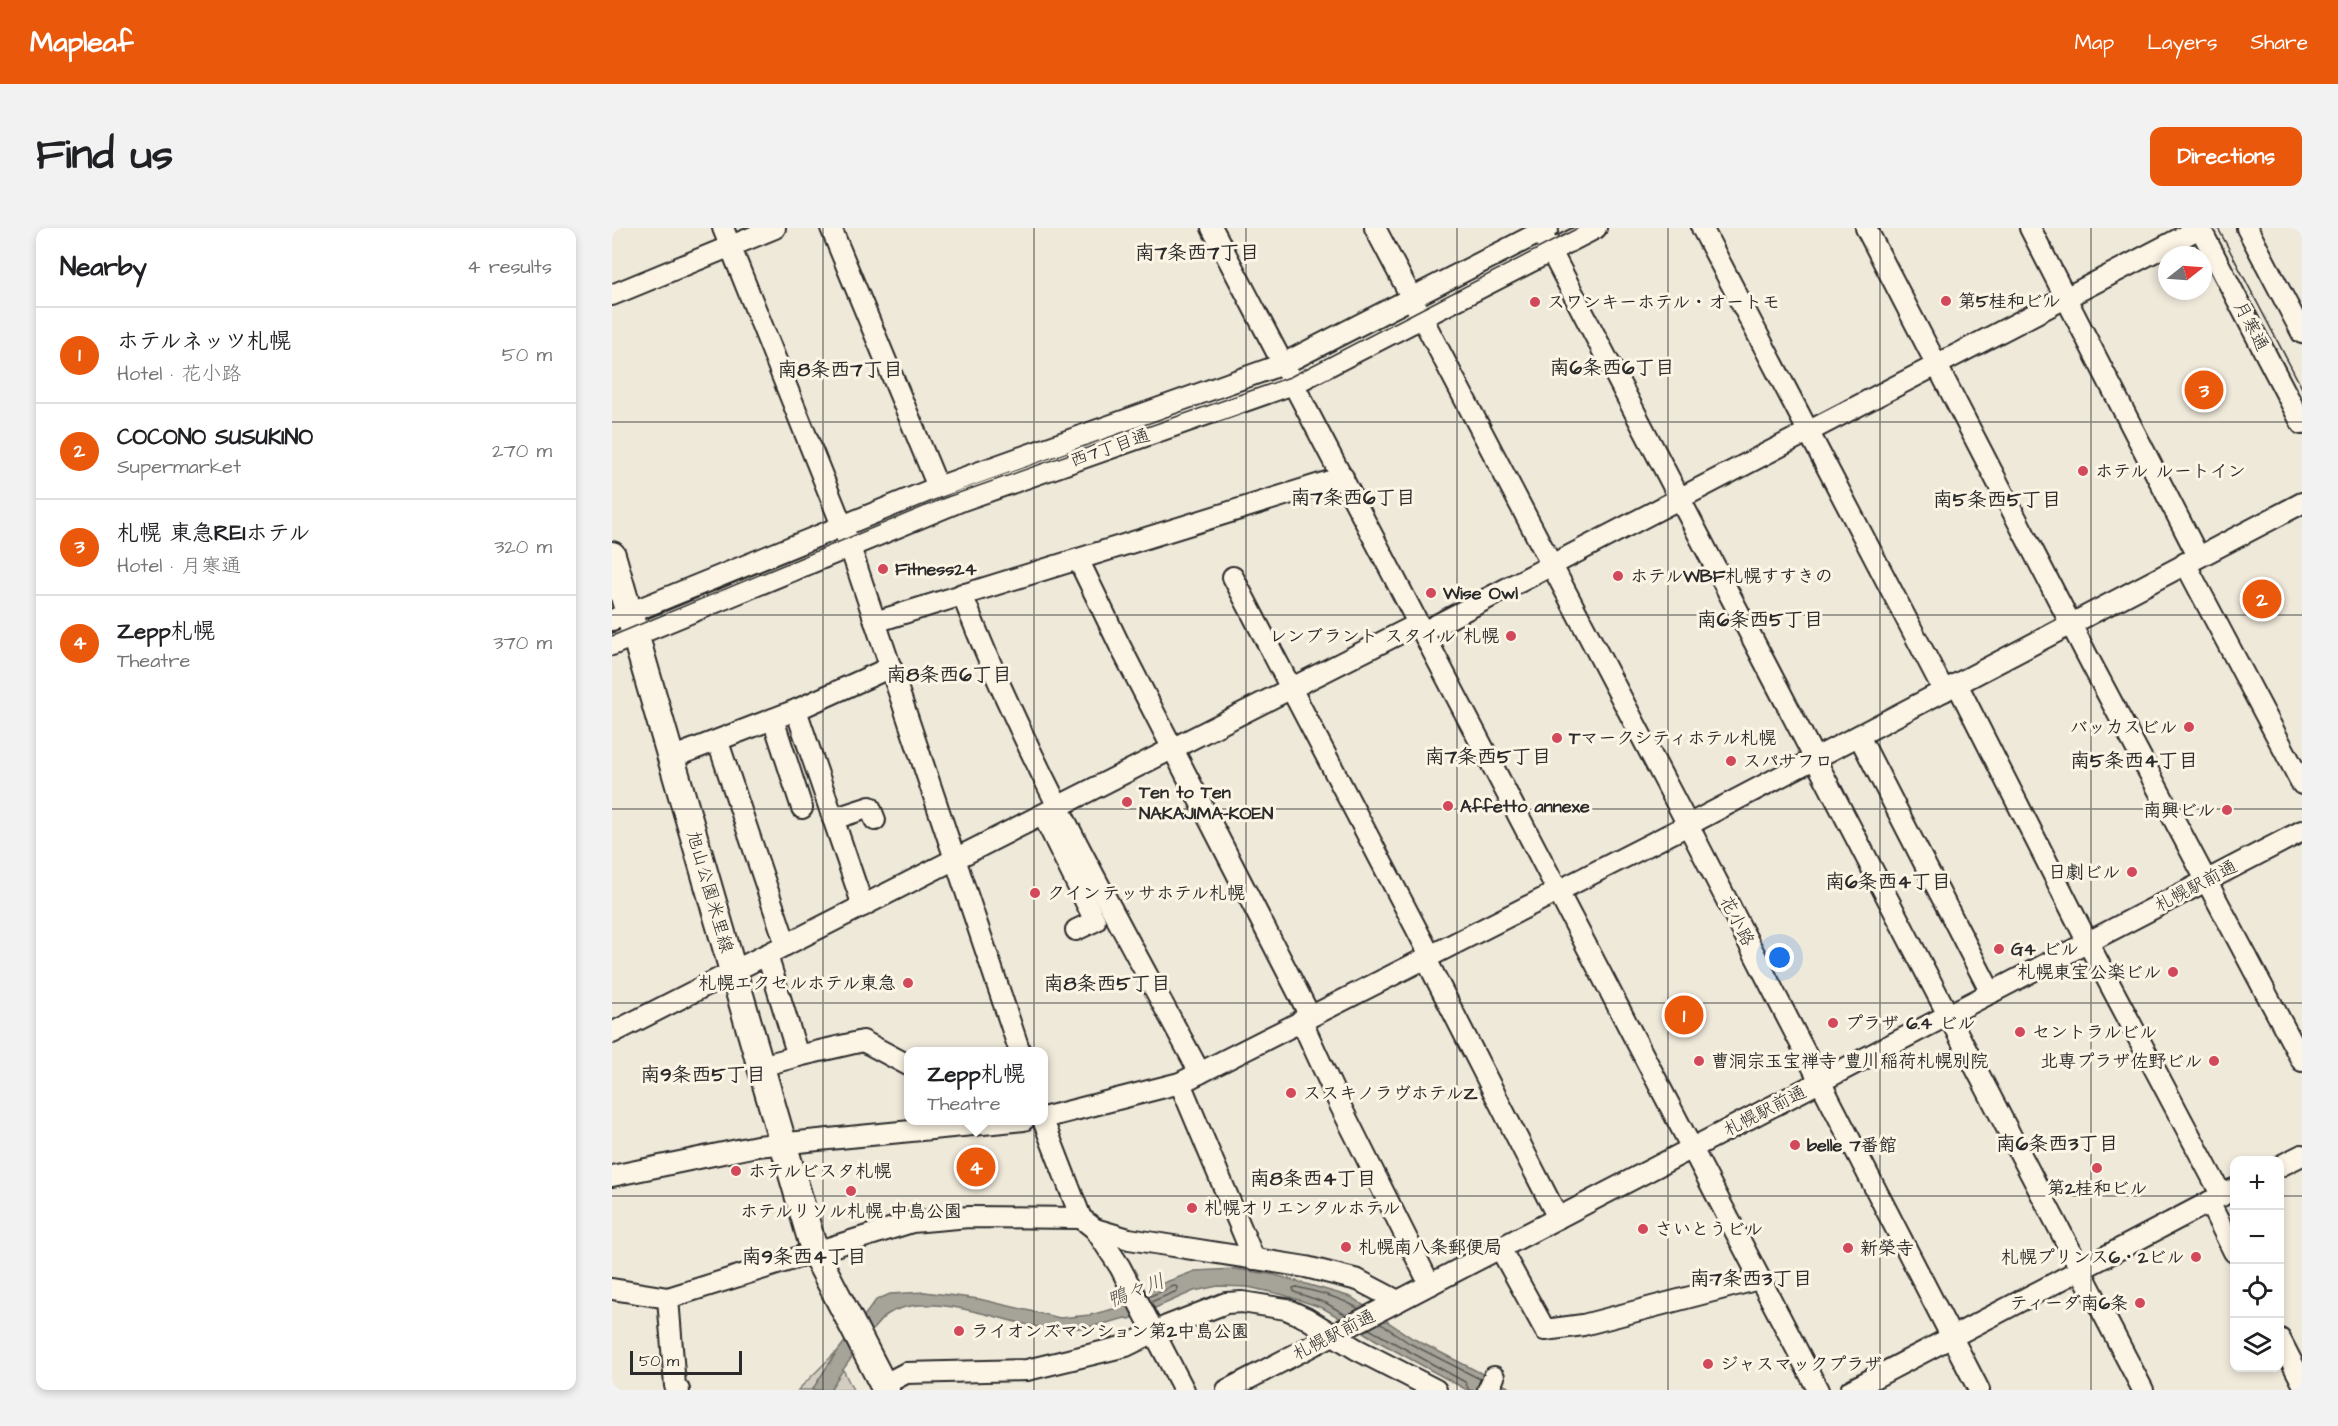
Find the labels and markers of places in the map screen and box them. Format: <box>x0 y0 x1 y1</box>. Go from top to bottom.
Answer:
place label: 第5桂和ビル <box>1958 289 2060 314</box>
place label: スワンキーホテル・オートモ <box>1547 290 1780 315</box>
marker: 第5桂和ビル <box>1939 294 1953 308</box>
marker: スワンキーホテル・オートモ <box>1528 295 1542 309</box>
pin: 3 <box>2184 368 2224 412</box>
place label: ホテル ルートイン <box>2095 459 2246 484</box>
marker: ホテル ルートイン <box>2076 464 2090 478</box>
place label: Fitness24 <box>895 557 978 582</box>
marker: Fitness24 <box>876 562 890 576</box>
place label: ホテルWBF札幌すすきの <box>1630 564 1833 589</box>
marker: ホテルWBF札幌すすきの <box>1611 569 1625 583</box>
pin: 2 <box>2242 576 2282 622</box>
place label: Wise Owl <box>1442 581 1518 606</box>
marker: Wise Owl <box>1424 586 1438 600</box>
place label: レンブラント スタイル 札幌 <box>1269 624 1499 649</box>
marker: レンブラント スタイル 札幌 <box>1504 629 1518 643</box>
place label: バッカスビル <box>2070 715 2177 740</box>
marker: バッカスビル <box>2182 720 2196 734</box>
place label: Tマークシティホテル札幌 <box>1568 726 1776 751</box>
marker: Tマークシティホテル札幌 <box>1550 731 1564 745</box>
place label: スパサフロ <box>1743 749 1833 774</box>
marker: スパサフロ <box>1724 754 1738 768</box>
place label: Ten to Ten NAKAJIMA-KOEN <box>1138 780 1274 826</box>
place label: Affetto annexe <box>1460 794 1590 819</box>
marker: Ten to Ten NAKAJIMA-KOEN <box>1120 795 1134 809</box>
place label: 南興ビル <box>2143 798 2215 823</box>
marker: Affetto annexe <box>1441 799 1455 813</box>
marker: 南興ビル <box>2220 803 2234 817</box>
place label: 日劇ビル <box>2048 860 2120 885</box>
marker: 日劇ビル <box>2125 865 2139 879</box>
place label: クインテッサホテル札幌 <box>1047 881 1245 906</box>
marker: クインテッサホテル札幌 <box>1028 886 1042 900</box>
place label: G4 ビル <box>2011 937 2079 962</box>
marker: G4 ビル <box>1992 942 2006 956</box>
place label: 札幌東宝公楽ビル <box>2017 960 2161 985</box>
marker: 札幌東宝公楽ビル <box>2166 965 2180 979</box>
place label: 札幌エクセルホテル東急 <box>698 971 896 996</box>
marker: 札幌エクセルホテル東急 <box>901 976 915 990</box>
pin: 1 <box>1664 992 1704 1038</box>
place label: プラザ 6.4 ビル <box>1845 1011 1975 1036</box>
marker: プラザ 6.4 ビル <box>1826 1016 1840 1030</box>
place label: セントラルビル <box>2032 1020 2157 1045</box>
marker: セントラルビル <box>2013 1025 2027 1039</box>
place label: 曹洞宗玉宝禅寺 豊川稲荷札幌別院 <box>1711 1049 1988 1074</box>
place label: 北専プラザ佐野ビル <box>2040 1049 2202 1074</box>
marker: 曹洞宗玉宝禅寺 豊川稲荷札幌別院 <box>1692 1054 1706 1068</box>
marker: 北専プラザ佐野ビル <box>2207 1054 2221 1068</box>
place label: ススキノラヴホテルZ <box>1303 1081 1478 1106</box>
marker: ススキノラヴホテルZ <box>1284 1086 1298 1100</box>
place label: belle 7番館 <box>1807 1133 1897 1158</box>
marker: belle 7番館 <box>1788 1138 1802 1152</box>
pin: 4 <box>956 1144 996 1190</box>
place label: ホテルビスタ札幌 <box>748 1159 891 1184</box>
marker: 第2桂和ビル <box>2090 1161 2104 1175</box>
marker: ホテルビスタ札幌 <box>729 1164 743 1178</box>
place label: 第2桂和ビル <box>2047 1176 2147 1201</box>
marker: ホテルリソル札幌 中島公園 <box>844 1184 858 1198</box>
place label: 札幌オリエンタルホテル <box>1204 1196 1400 1221</box>
place label: ホテルリソル札幌 中島公園 <box>740 1199 962 1224</box>
marker: 札幌オリエンタルホテル <box>1185 1201 1199 1215</box>
place label: さいとうビル <box>1655 1217 1763 1242</box>
marker: さいとうビル <box>1636 1222 1650 1236</box>
place label: 札幌南八条郵便局 <box>1358 1235 1502 1260</box>
place label: 新榮寺 <box>1860 1236 1914 1261</box>
marker: 札幌南八条郵便局 <box>1339 1240 1353 1254</box>
marker: 新榮寺 <box>1841 1241 1855 1255</box>
place label: 札幌プリンス6・2ビル <box>2001 1245 2184 1270</box>
marker: 札幌プリンス6・2ビル <box>2189 1250 2203 1264</box>
place label: ティーダ南6条 <box>2010 1291 2128 1316</box>
marker: ティーダ南6条 <box>2133 1296 2147 1310</box>
place label: ライオンズマンション第2中島公園 <box>971 1319 1249 1344</box>
marker: ライオンズマンション第2中島公園 <box>952 1324 966 1338</box>
place label: ジャスマックプラザ <box>1720 1352 1882 1377</box>
marker: ジャスマックプラザ <box>1701 1357 1715 1371</box>

